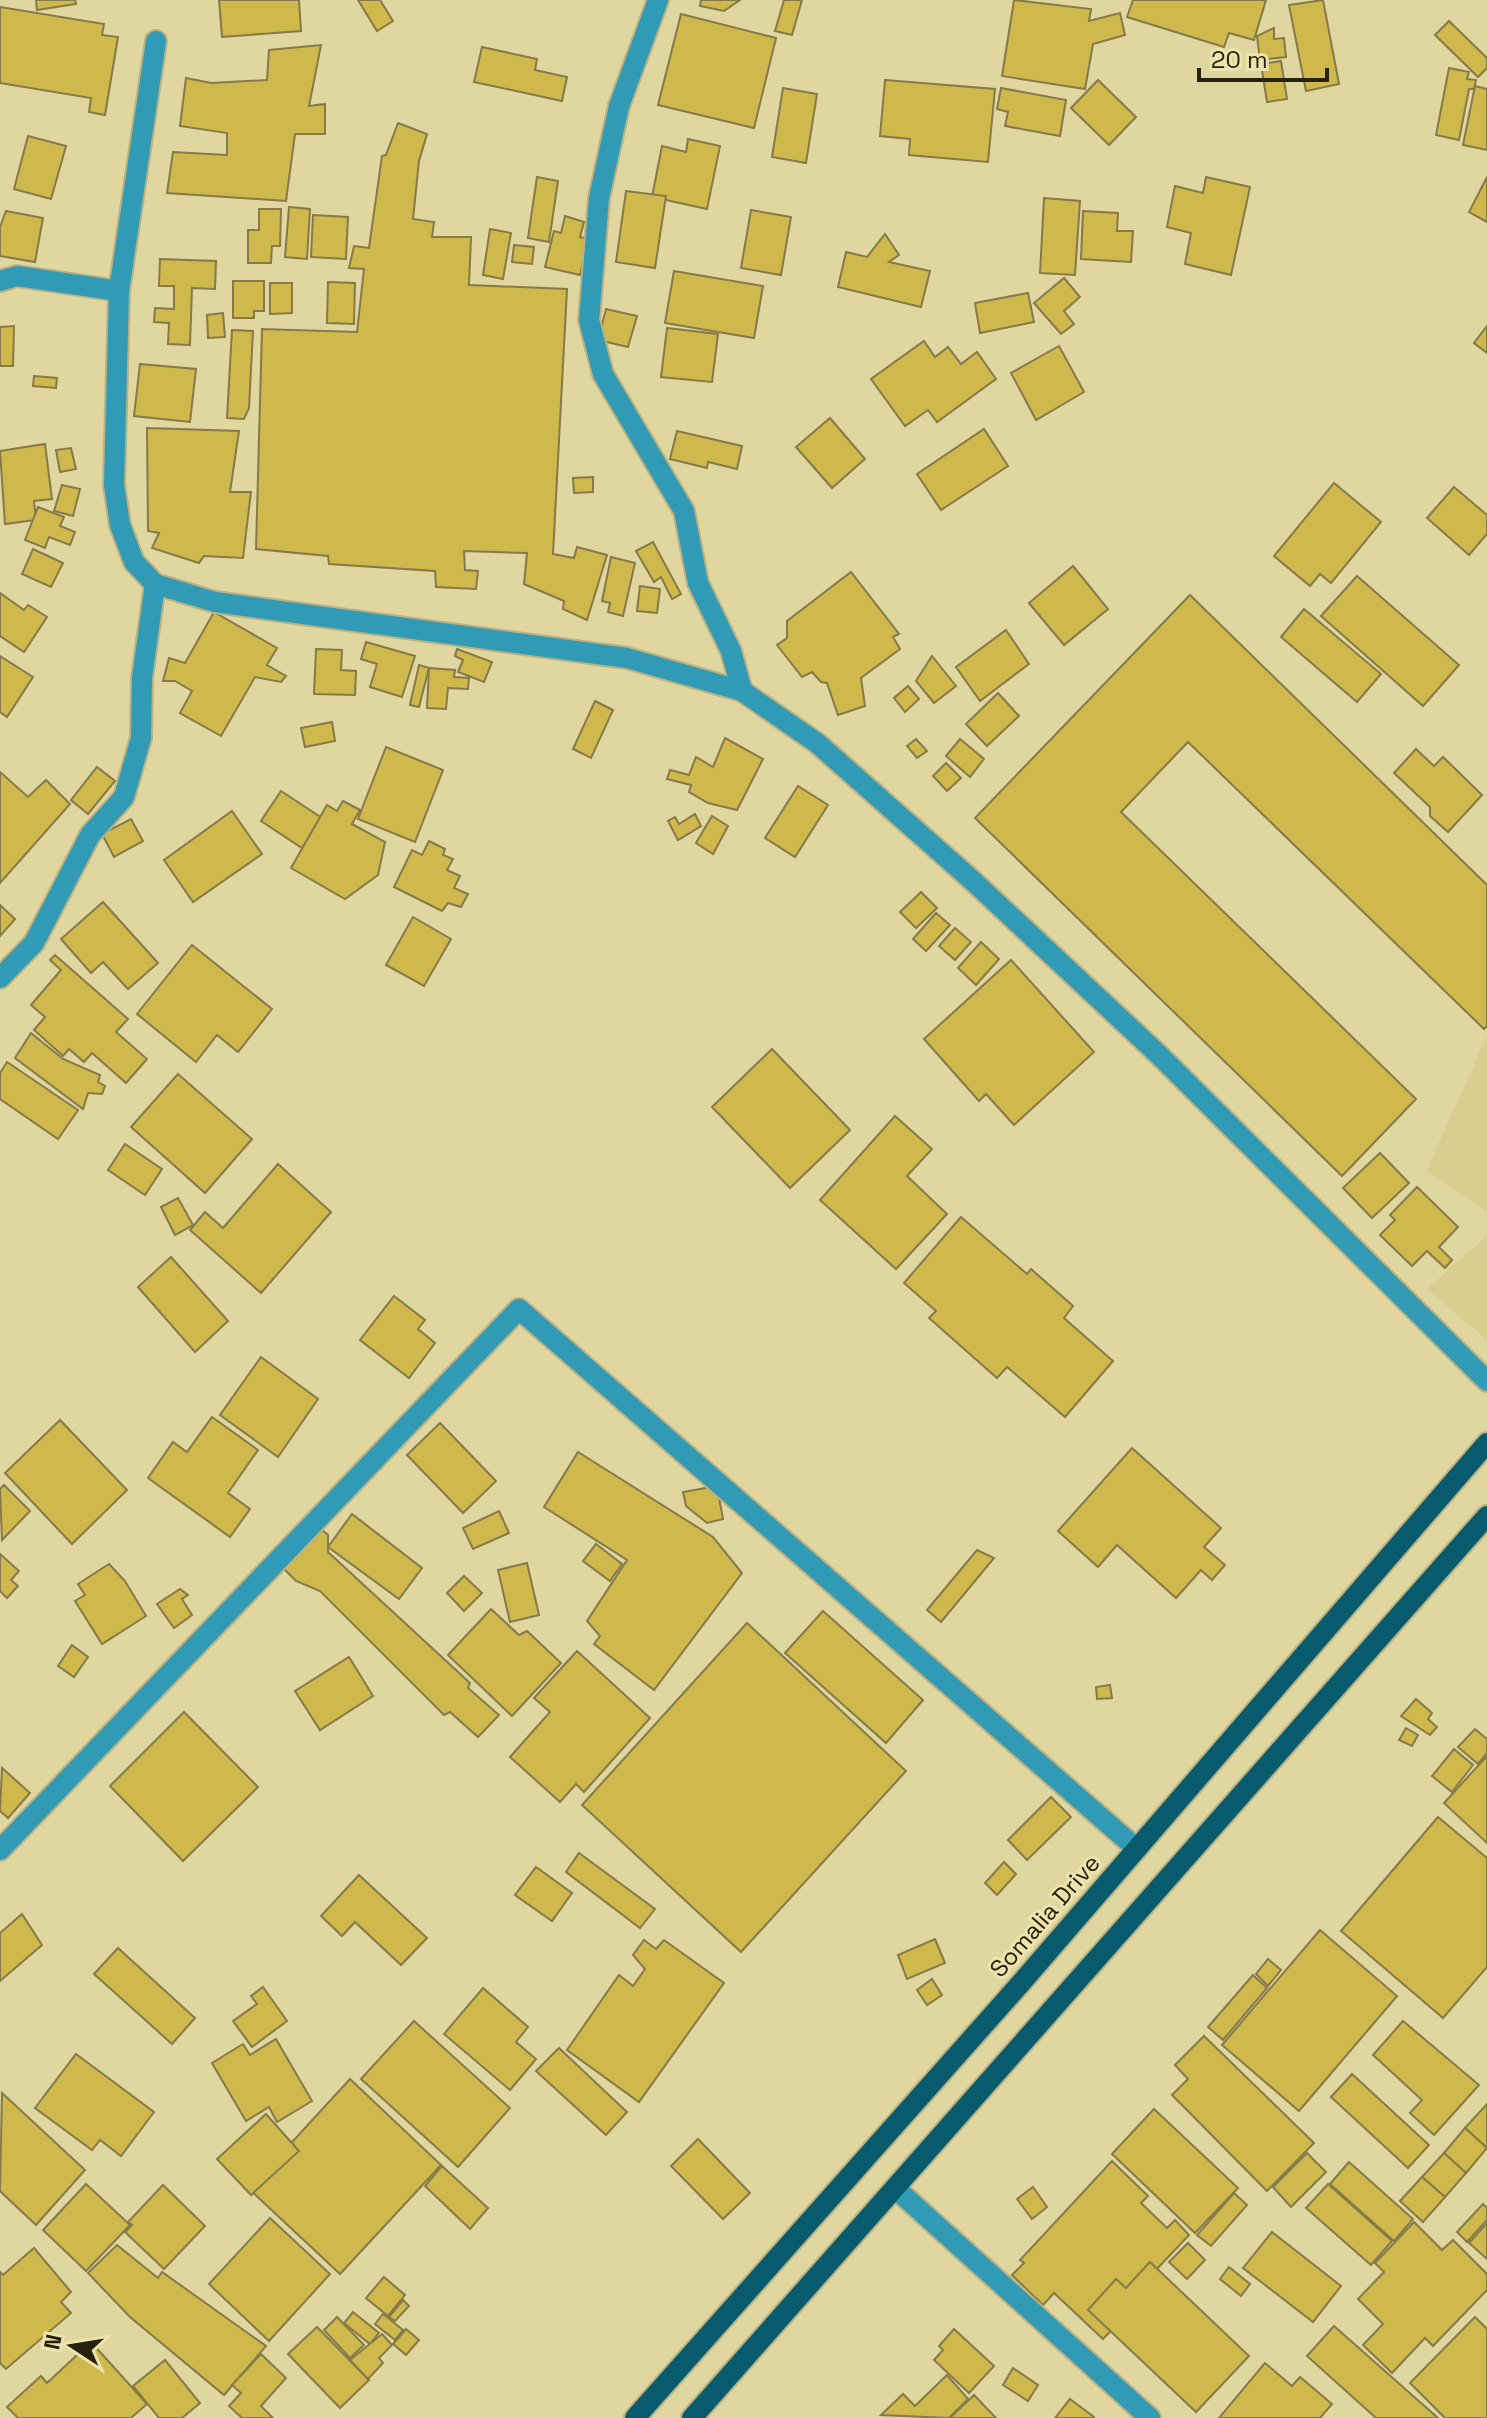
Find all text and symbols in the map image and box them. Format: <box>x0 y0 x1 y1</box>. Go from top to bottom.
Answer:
scale bar <box>1199 32 1327 82</box>
text: 20 m <box>1211 44 1268 75</box>
street label: Somalia Drive <box>983 1848 1107 1984</box>
north arrow <box>32 2306 112 2386</box>
text: N <box>37 2332 68 2352</box>

